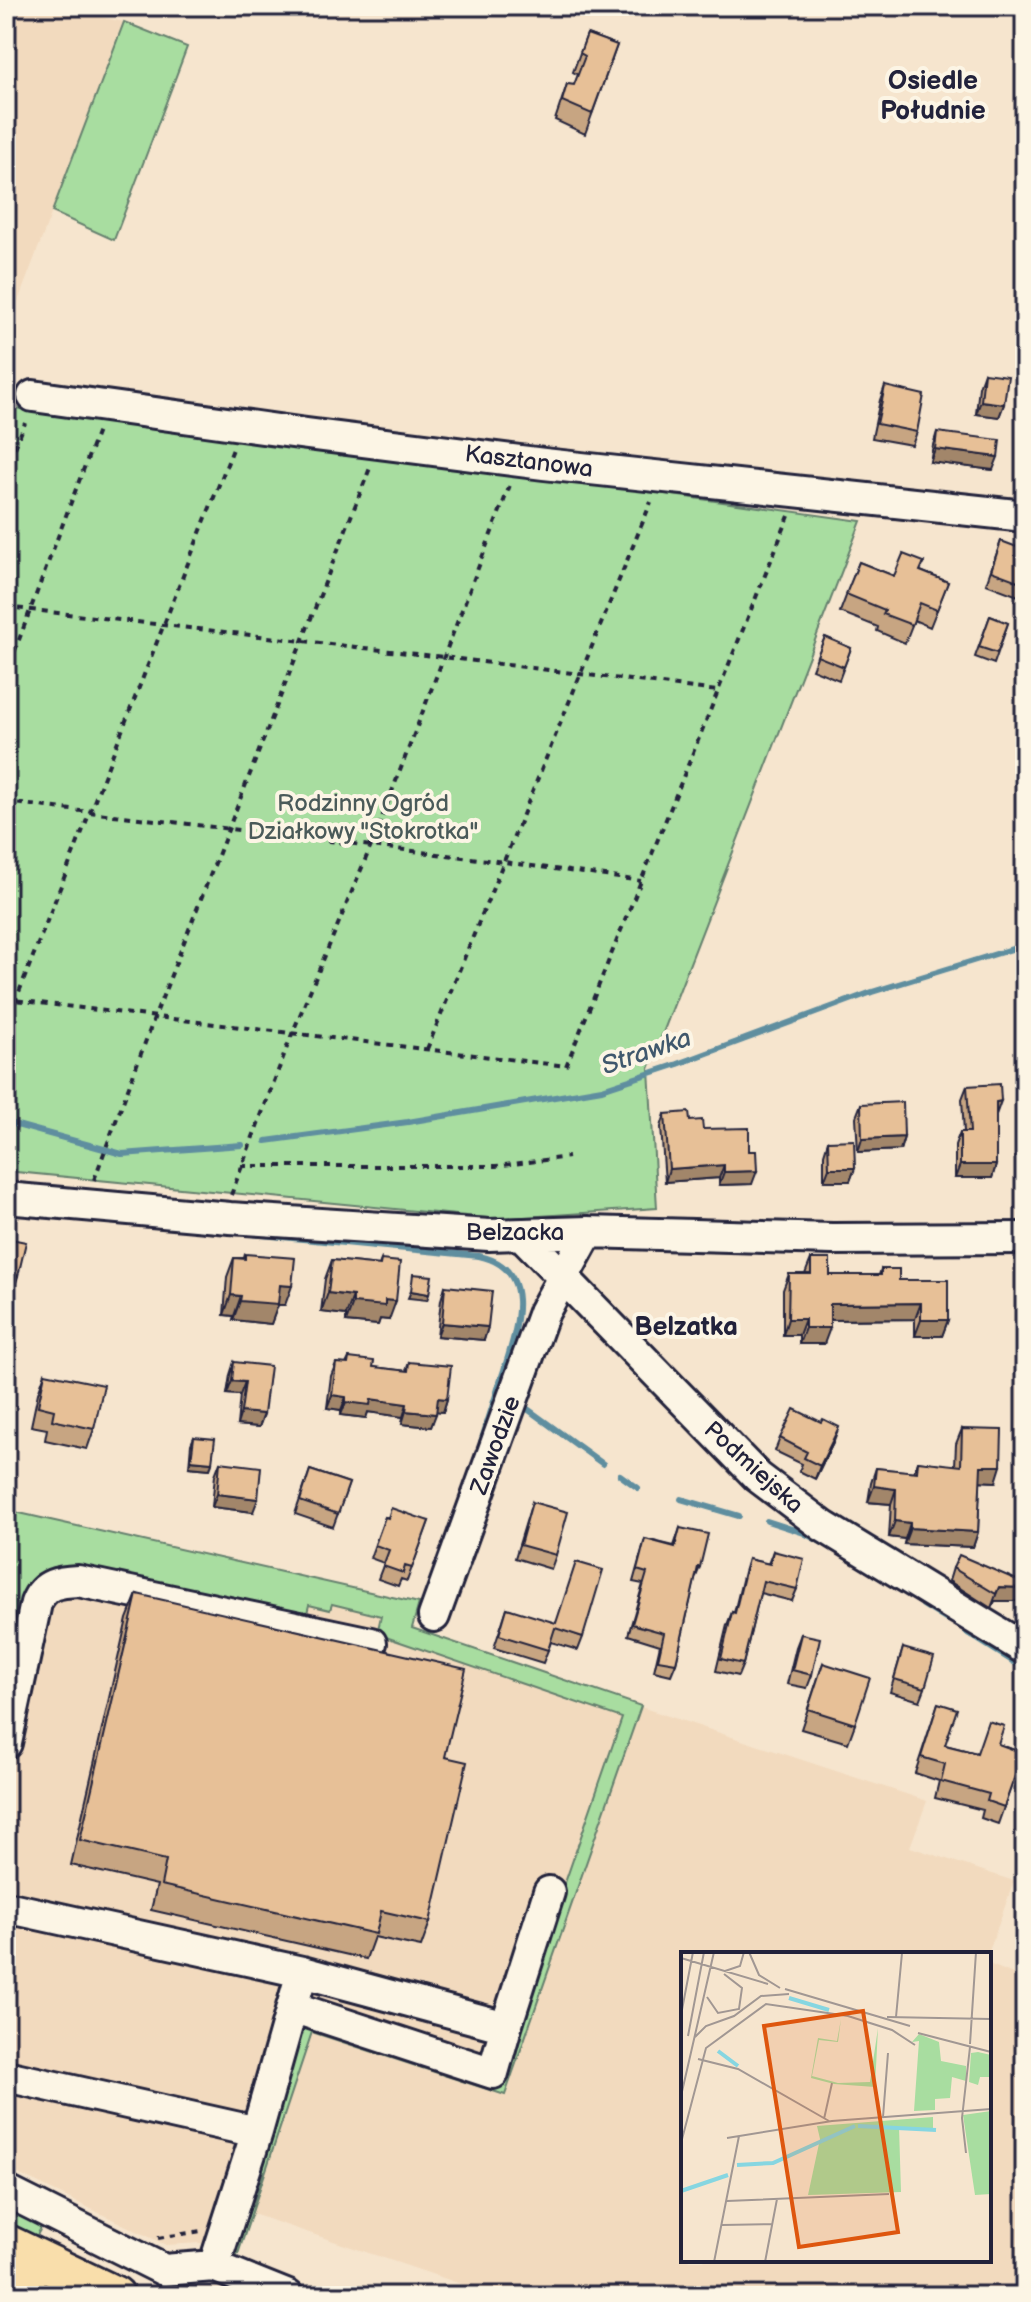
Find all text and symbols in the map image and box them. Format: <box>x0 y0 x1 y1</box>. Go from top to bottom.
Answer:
district label: Osiedle Południe <box>880 66 986 127</box>
street label: Kasztanowa <box>463 439 595 484</box>
park label: Rodzinny Ogród Działkowy "Stokrotka" <box>248 789 478 846</box>
water label: Strawka <box>597 1023 696 1082</box>
street label: Belzacka <box>466 1218 564 1247</box>
district label: Belzatka <box>634 1312 738 1343</box>
street label: Zawodzie <box>464 1392 527 1499</box>
street label: Podmiejska <box>698 1415 809 1520</box>
inset map <box>681 1952 991 2262</box>

